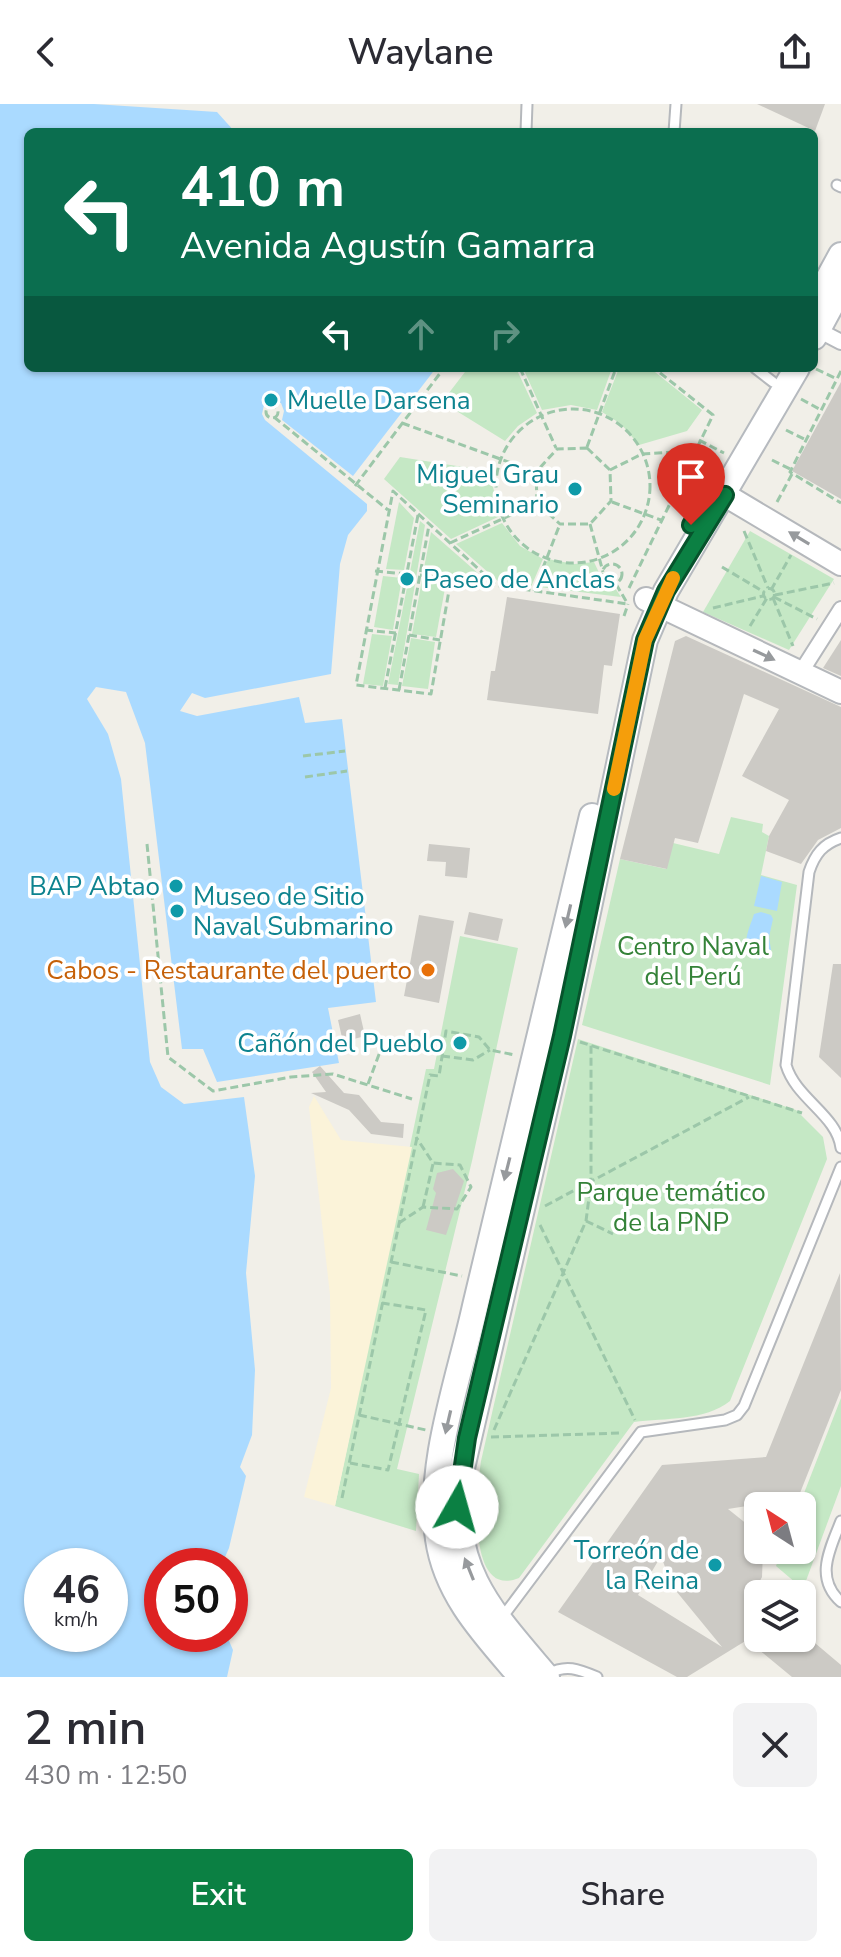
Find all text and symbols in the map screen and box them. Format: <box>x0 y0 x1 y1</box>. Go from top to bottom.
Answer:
text: Waylane <box>347 28 494 77</box>
icon: back <box>24 30 68 74</box>
icon: share <box>773 30 817 74</box>
text: 410 m <box>180 149 345 226</box>
icon: left <box>48 160 152 264</box>
text: Avenida Agustín Gamarra <box>180 222 596 271</box>
icon: left <box>315 312 359 356</box>
icon: ahead <box>399 312 443 356</box>
icon: right <box>483 312 527 356</box>
place label: Muelle Darsena <box>287 383 471 418</box>
marker: Muelle Darsena <box>262 391 280 409</box>
pin <box>657 443 725 525</box>
icon: arrive <box>669 455 713 499</box>
place label: Miguel Grau Seminario <box>416 457 559 522</box>
marker: Miguel Grau Seminario <box>566 480 584 498</box>
one-way arrow <box>788 532 810 546</box>
place label: Paseo de Anclas <box>423 562 616 597</box>
marker: Paseo de Anclas <box>398 570 416 588</box>
one-way arrow <box>752 648 776 662</box>
place label: BAP Abtao <box>29 869 160 904</box>
marker: BAP Abtao <box>167 877 185 895</box>
place label: Museo de Sitio Naval Submarino <box>193 879 394 944</box>
marker: Museo de Sitio Naval Submarino <box>168 902 186 920</box>
one-way arrow <box>561 904 574 929</box>
park label: Centro Naval del Perú <box>617 929 769 994</box>
place label: Cabos - Restaurante del puerto <box>46 953 412 988</box>
marker: Cabos - Restaurante del puerto <box>419 961 437 979</box>
place label: Cañón del Pueblo <box>237 1026 444 1061</box>
marker: Cañón del Pueblo <box>451 1034 469 1052</box>
one-way arrow <box>501 1156 513 1181</box>
park label: Parque temático de la PNP <box>576 1175 766 1240</box>
one-way arrow <box>441 1409 454 1434</box>
position arrow <box>415 1465 499 1549</box>
north arrow <box>744 1492 816 1564</box>
map controls <box>744 1492 816 1652</box>
place label: Torreón de la Reina <box>574 1533 699 1598</box>
speed limit sign: 50 <box>144 1548 248 1652</box>
marker: Torreón de la Reina <box>706 1556 724 1574</box>
one-way arrow <box>462 1557 475 1581</box>
text: 46 <box>52 1563 100 1617</box>
button: layers <box>744 1580 816 1652</box>
text: km/h <box>54 1606 98 1633</box>
text: 2 min <box>24 1695 146 1761</box>
button: close <box>733 1703 817 1787</box>
text: 430 m · 12:50 <box>24 1758 187 1793</box>
button: Exit <box>24 1849 413 1941</box>
button: Share <box>429 1849 817 1941</box>

